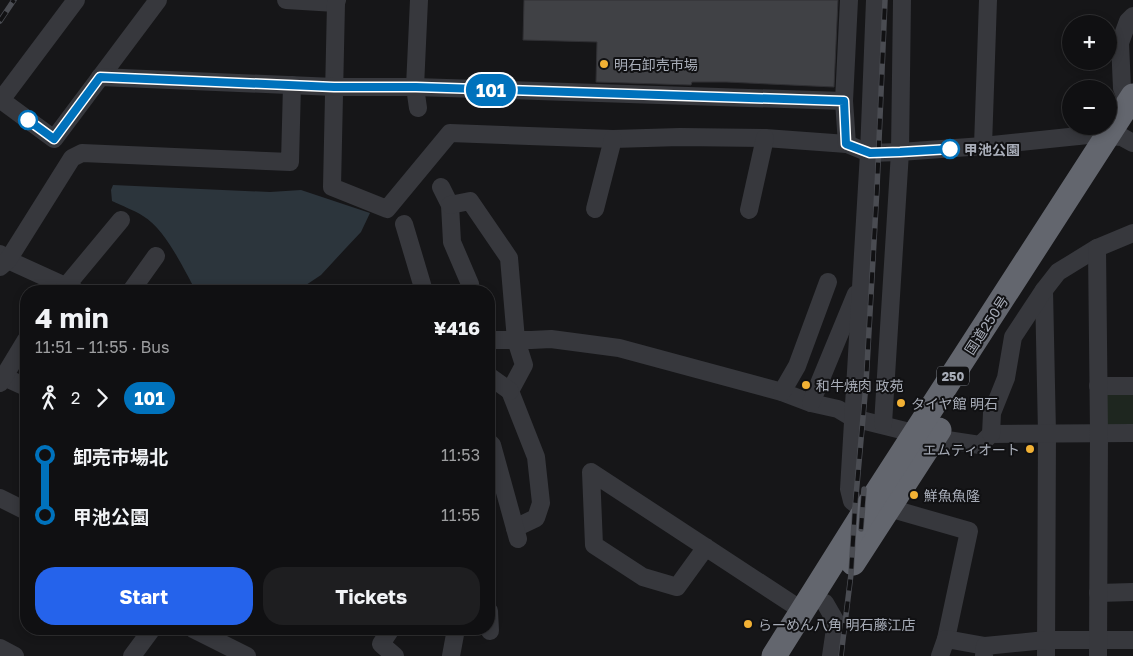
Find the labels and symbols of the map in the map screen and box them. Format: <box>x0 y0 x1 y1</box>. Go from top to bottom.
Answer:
place label: 明石卸売市場 <box>614 56 698 73</box>
marker: 明石卸売市場 <box>598 58 610 70</box>
line badge: 101 <box>462 74 520 106</box>
unlabelled marker <box>18 110 38 130</box>
marker: 甲池公園 <box>940 139 960 159</box>
place label: 甲池公園 <box>964 141 1020 158</box>
street label: 国道250号 <box>961 292 1011 358</box>
road number: 250 <box>937 366 969 386</box>
place label: 和牛焼肉 政苑 <box>816 377 904 394</box>
marker: 和牛焼肉 政苑 <box>800 379 812 391</box>
place label: タイヤ館 明石 <box>911 395 998 412</box>
marker: タイヤ館 明石 <box>895 397 907 409</box>
place label: エムティオート <box>923 441 1020 458</box>
marker: エムティオート <box>1024 443 1036 455</box>
place label: 鮮魚魚隆 <box>924 487 980 504</box>
marker: 鮮魚魚隆 <box>908 489 920 501</box>
place label: らーめん八角 明石藤江店 <box>758 616 916 633</box>
marker: らーめん八角 明石藤江店 <box>742 618 754 630</box>

